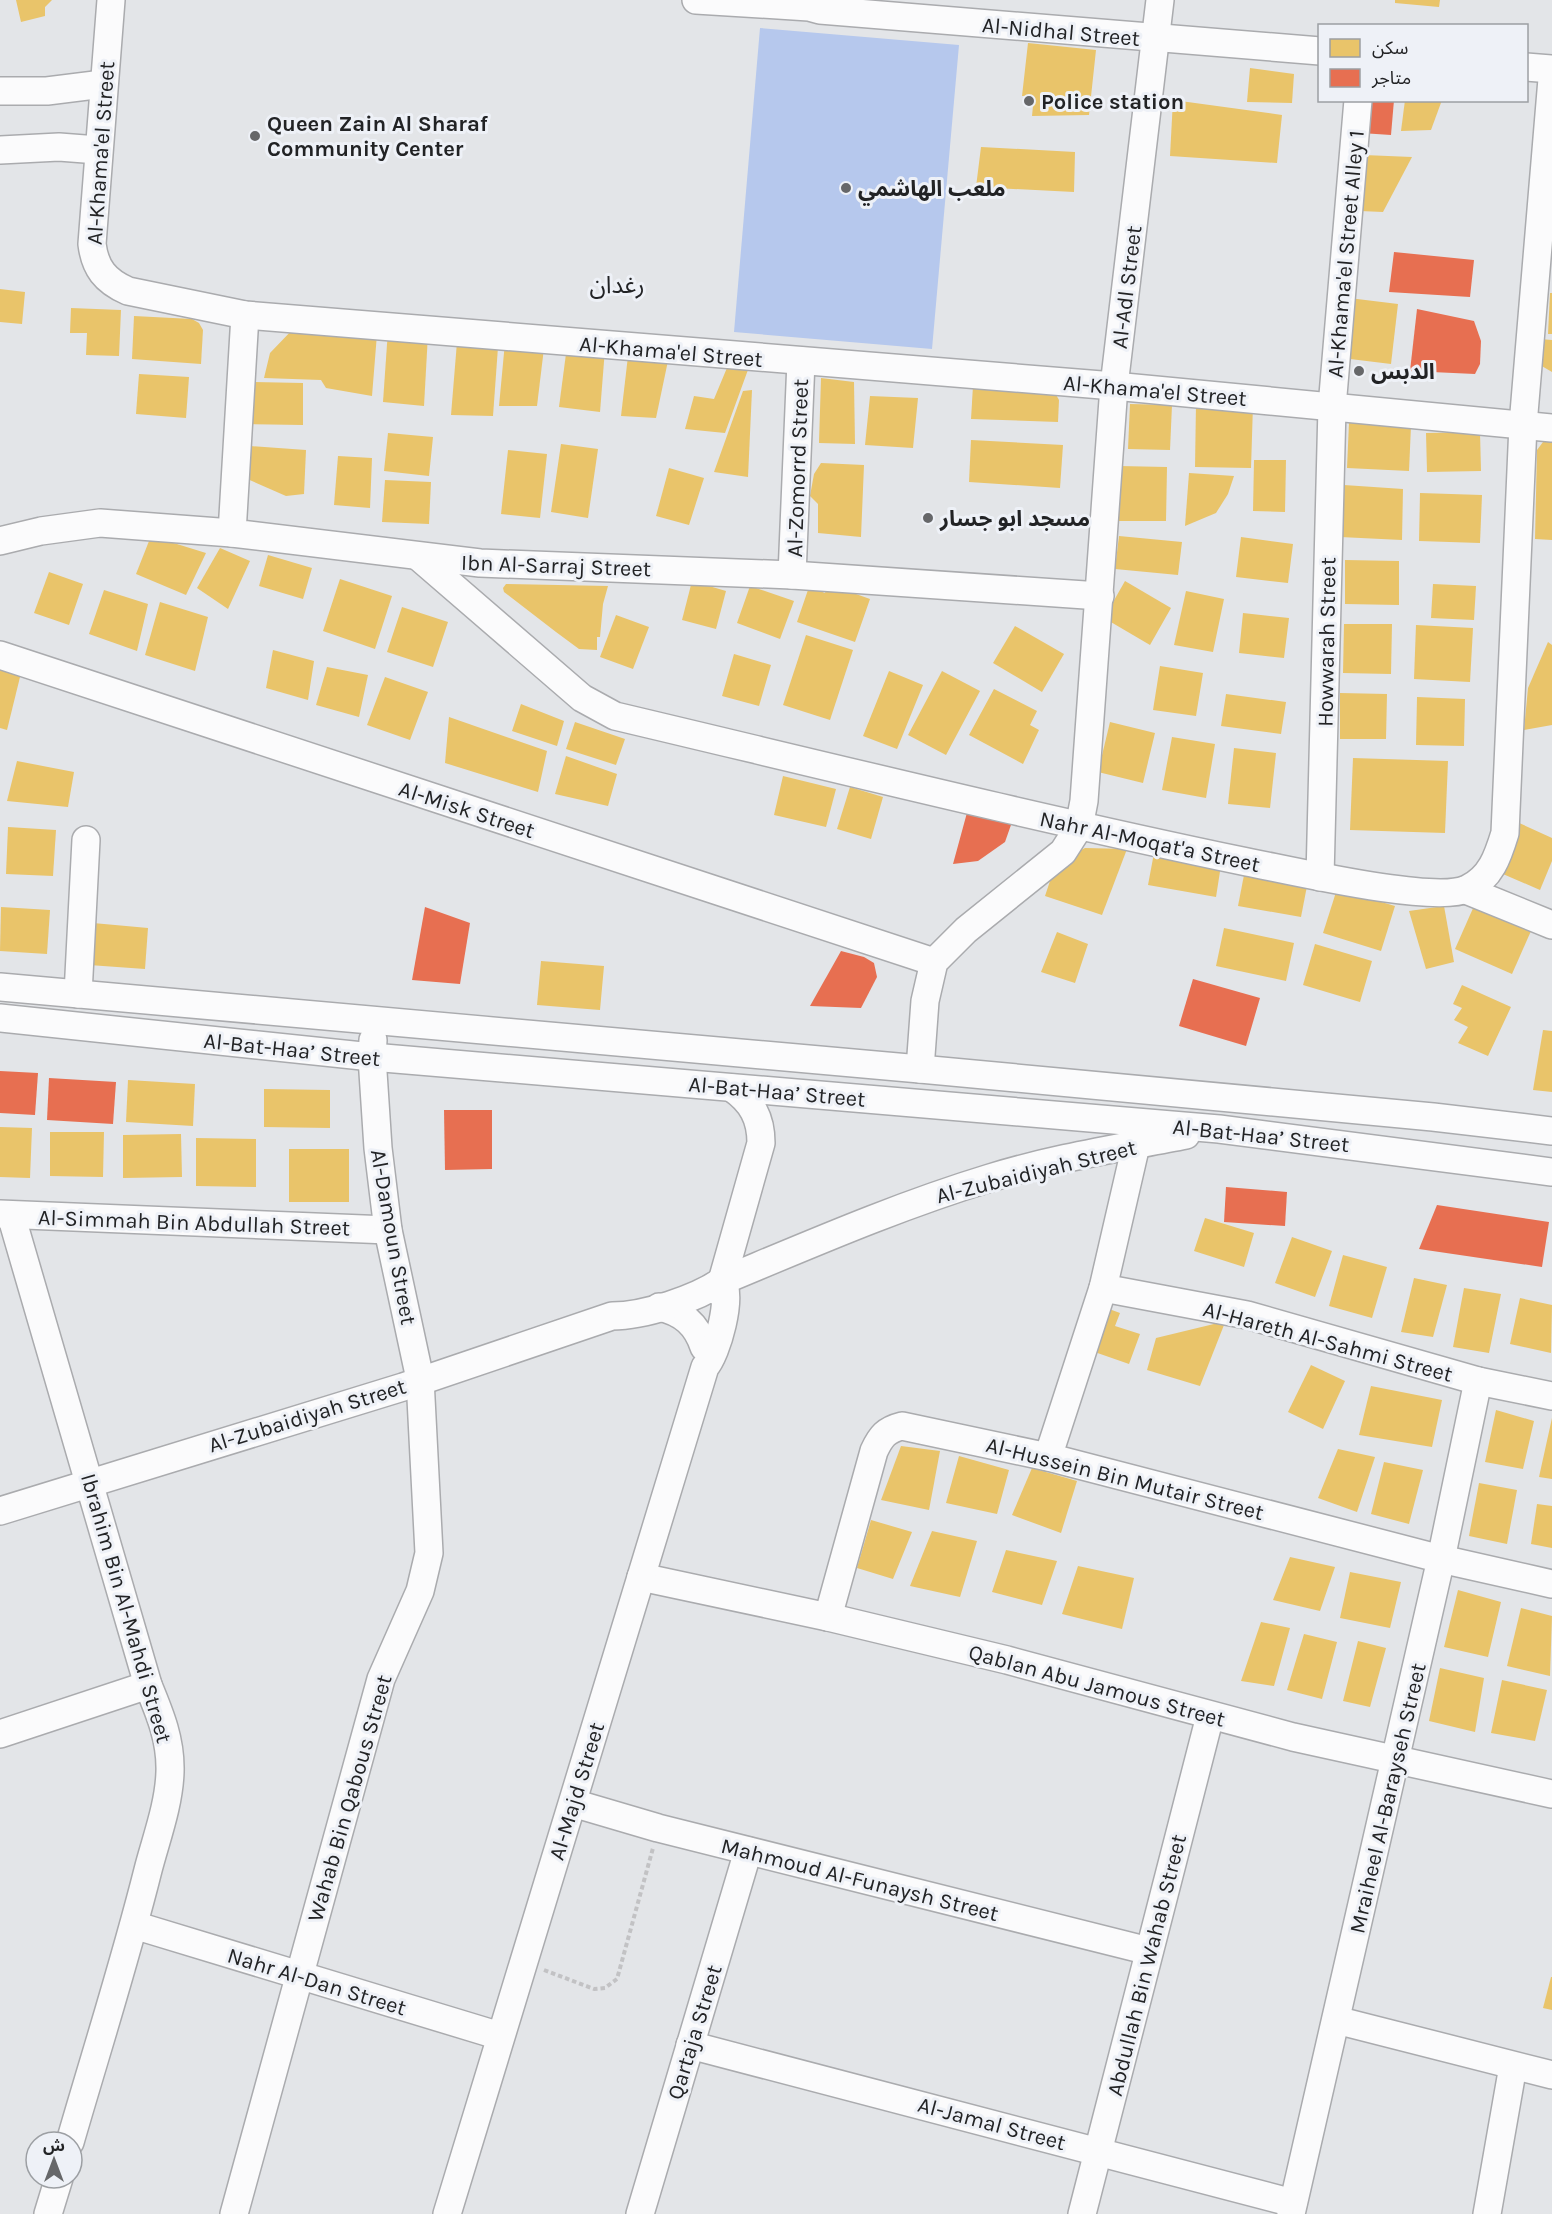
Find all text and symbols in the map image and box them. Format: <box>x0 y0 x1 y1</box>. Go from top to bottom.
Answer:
street label: Al-Nidhal Street <box>981 12 1141 52</box>
legend <box>1318 24 1528 102</box>
text: سكن <box>1372 37 1408 59</box>
street label: Al-Khama'el Street <box>82 60 120 246</box>
text: متاجر <box>1371 67 1411 89</box>
place label: Police station <box>1041 89 1184 115</box>
marker: Police station <box>1022 94 1036 108</box>
place label: Queen Zain Al Sharaf Community Center <box>267 111 489 162</box>
marker: Queen Zain Al Sharaf Community Center <box>248 129 262 143</box>
street label: Al-Khama'el Street Alley 1 <box>1322 129 1370 379</box>
place label: ملعب الهاشمي <box>858 176 1006 206</box>
marker: ملعب الهاشمي <box>839 181 853 195</box>
street label: Al-Adl Street <box>1107 224 1147 350</box>
district label: رغدان <box>589 271 645 299</box>
street label: Al-Khama'el Street <box>578 331 764 373</box>
place label: الدبس <box>1371 359 1435 385</box>
marker: الدبس <box>1352 364 1366 378</box>
street label: Al-Khama'el Street <box>1062 370 1248 412</box>
street label: Al-Zomorrd Street <box>782 378 814 558</box>
place label: مسجد ابو جسار <box>939 506 1090 532</box>
marker: مسجد ابو جسار <box>921 511 935 525</box>
street label: Ibn Al-Sarraj Street <box>461 550 651 582</box>
street label: Howwarah Street <box>1313 557 1341 727</box>
street label: Al-Misk Street <box>396 776 538 844</box>
street label: Nahr Al-Moqat'a Street <box>1037 806 1262 878</box>
street label: Al-Bat-Haa’ Street <box>202 1028 381 1072</box>
street label: Al-Bat-Haa’ Street <box>687 1071 866 1113</box>
street label: Al-Bat-Haa’ Street <box>1171 1114 1350 1158</box>
street label: Al-Zubaidiyah Street <box>933 1135 1139 1209</box>
street label: Al-Damoun Street <box>365 1147 421 1327</box>
street label: Al-Simmah Bin Abdullah Street <box>38 1205 350 1241</box>
street label: Al-Hareth Al-Sahmi Street <box>1200 1296 1455 1388</box>
street label: Al-Zubaidiyah Street <box>205 1374 409 1458</box>
street label: Al-Hussein Bin Mutair Street <box>983 1432 1266 1526</box>
street label: Ibrahim Bin Al-Mahdi Street <box>75 1470 177 1746</box>
street label: Qablan Abu Jamous Street <box>966 1639 1228 1733</box>
street label: Mraiheel Al-Barayseh Street <box>1344 1660 1432 1936</box>
street label: Wahab Bin Qabous Street <box>302 1672 398 1925</box>
street label: Al-Majd Street <box>544 1719 610 1863</box>
street label: Abdullah Bin Wahab Street <box>1102 1832 1192 2099</box>
street label: Mahmoud Al-Funaysh Street <box>718 1833 1001 1927</box>
street label: Nahr Al-Dan Street <box>224 1942 409 2022</box>
street label: Qartaja Street <box>662 1962 728 2103</box>
street label: Al-Jamal Street <box>915 2092 1068 2156</box>
north arrow <box>24 2130 84 2190</box>
text: ش <box>43 2136 65 2155</box>

